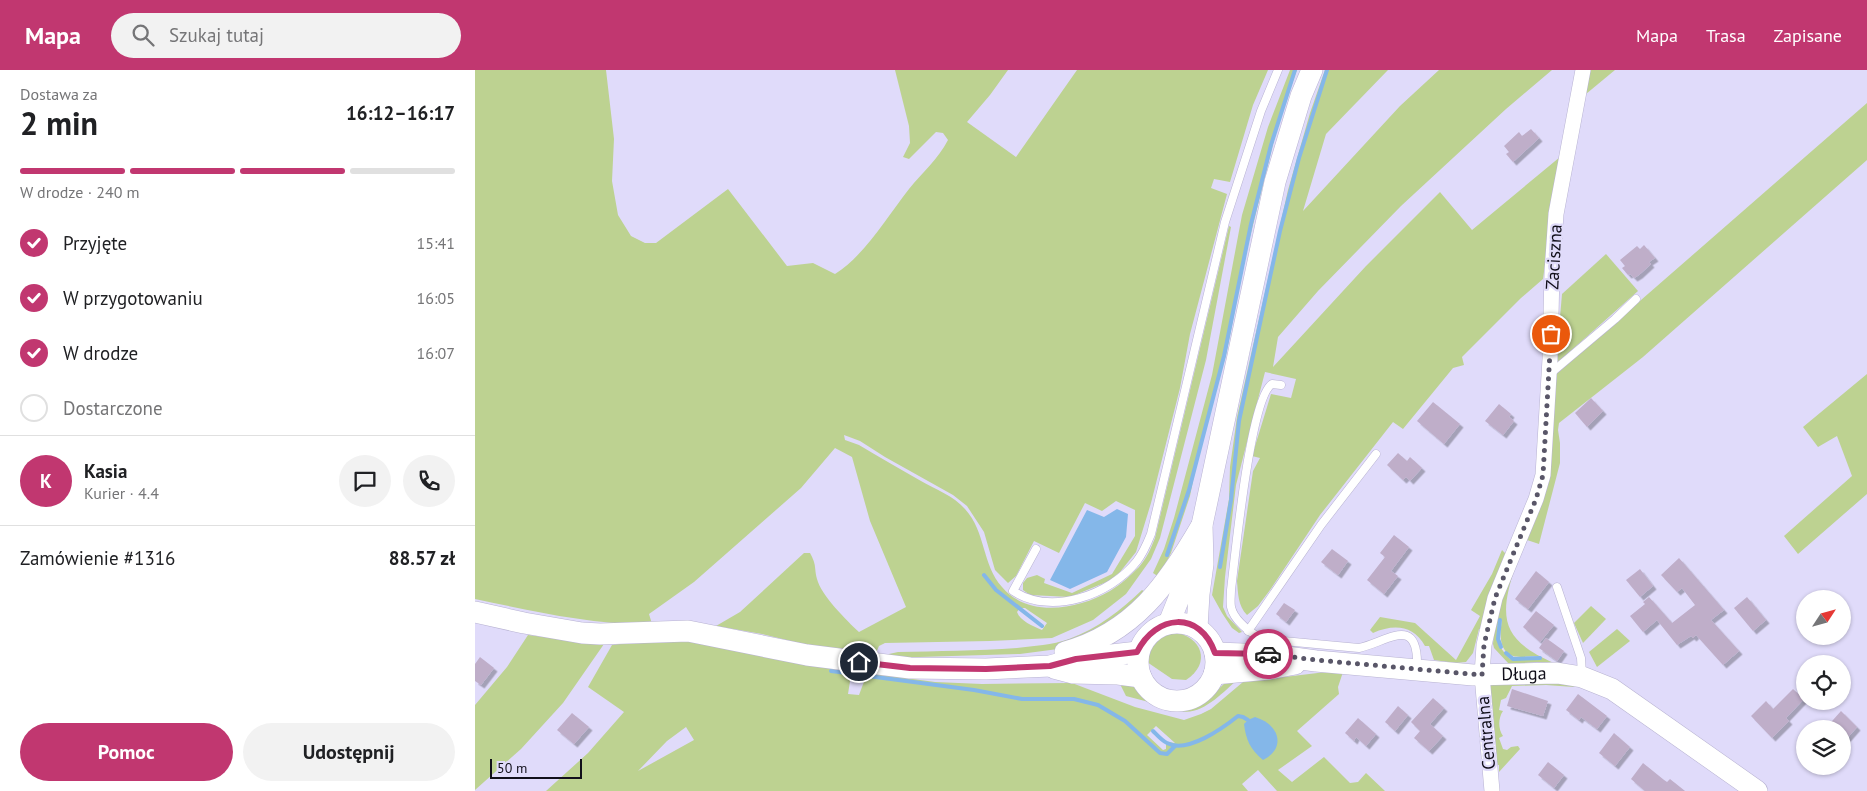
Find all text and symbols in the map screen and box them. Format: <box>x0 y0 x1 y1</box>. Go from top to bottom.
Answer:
search box <box>111 13 461 58</box>
text: Mapa <box>25 20 81 51</box>
icon: search <box>129 21 157 49</box>
text: Szukaj tutaj <box>169 23 264 47</box>
text: Mapa <box>1636 24 1678 47</box>
text: Trasa <box>1706 24 1746 47</box>
text: Zapisane <box>1774 24 1842 47</box>
text: Dostawa za <box>20 84 98 104</box>
text: 16:12–16:17 <box>346 101 455 125</box>
text: 2 min <box>20 102 98 144</box>
text: W drodze · 240 m <box>20 182 140 202</box>
street label: Zaciszna <box>1540 224 1567 290</box>
icon: check <box>20 229 48 257</box>
text: Przyjęte <box>63 231 127 255</box>
text: 15:41 <box>417 233 455 253</box>
icon: check <box>20 284 48 312</box>
text: W przygotowaniu <box>63 286 203 310</box>
text: 16:05 <box>417 288 455 308</box>
pin <box>1530 313 1572 355</box>
icon: bag <box>1537 320 1565 348</box>
icon: check <box>20 339 48 367</box>
text: W drodze <box>63 341 138 365</box>
text: 16:07 <box>417 343 455 363</box>
text: Dostarczone <box>63 396 163 420</box>
button: chat <box>339 455 391 507</box>
button: phone <box>403 455 455 507</box>
text: Kasia <box>84 459 127 483</box>
text: K <box>40 469 52 493</box>
text: Kurier · 4.4 <box>84 483 159 503</box>
text: Zamówienie #1316 <box>20 546 175 570</box>
text: 88.57 zł <box>389 546 455 570</box>
north arrow <box>1796 590 1851 645</box>
map controls <box>1796 590 1851 775</box>
courier <box>1243 629 1293 679</box>
icon: car <box>1254 640 1282 668</box>
pin <box>838 641 880 683</box>
icon: home <box>845 648 873 676</box>
button: locate <box>1796 655 1851 710</box>
street label: Długa <box>1501 661 1547 685</box>
street label: Centralna <box>1471 695 1500 771</box>
button: layers <box>1796 720 1851 775</box>
button: Pomoc <box>20 723 233 781</box>
button: Udostępnij <box>243 723 455 781</box>
scale bar <box>490 756 583 779</box>
text: 50 m <box>497 759 527 777</box>

